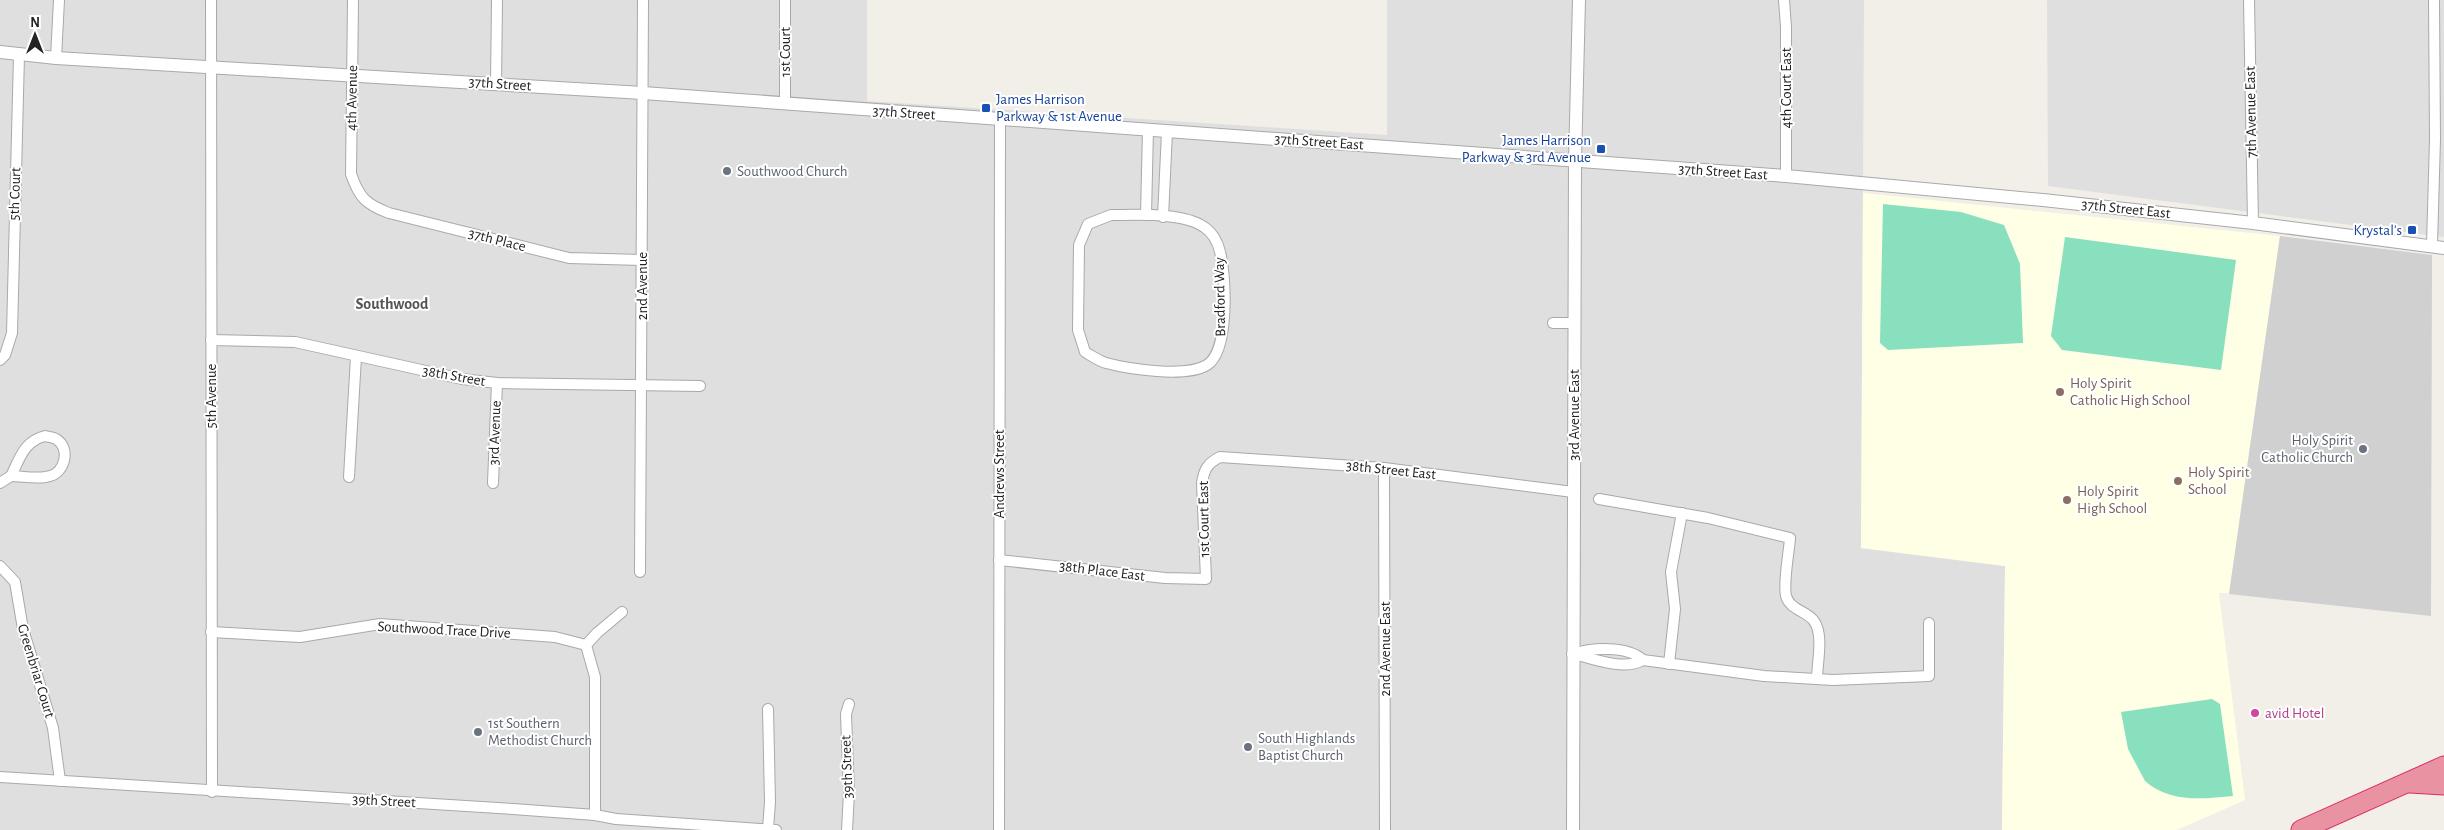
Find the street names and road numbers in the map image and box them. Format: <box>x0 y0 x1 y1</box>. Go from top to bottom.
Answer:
street label: 1st Court <box>778 27 793 77</box>
street label: 4th Court East <box>1779 47 1794 128</box>
street label: 4th Avenue <box>344 65 360 131</box>
street label: 7th Avenue East <box>2243 66 2259 158</box>
street label: 37th Street <box>468 74 532 94</box>
street label: 37th Street <box>872 103 936 123</box>
street label: 37th Street East <box>1274 131 1364 153</box>
street label: 37th Street East <box>1678 161 1768 183</box>
street label: 5th Court <box>7 167 23 221</box>
street label: 37th Street East <box>2081 197 2171 221</box>
street label: 37th Place <box>467 226 527 254</box>
street label: 2nd Avenue <box>635 252 650 320</box>
street label: Bradford Way <box>1212 256 1228 337</box>
street label: 5th Avenue <box>204 363 219 429</box>
street label: 38th Street <box>421 363 487 389</box>
street label: 3rd Avenue East <box>1567 369 1582 461</box>
street label: 3rd Avenue <box>486 400 504 466</box>
street label: Andrews Street <box>992 429 1007 519</box>
street label: 38th Street East <box>1345 458 1437 482</box>
street label: 1st Court East <box>1196 480 1212 557</box>
street label: 38th Place East <box>1058 558 1146 584</box>
street label: 2nd Avenue East <box>1378 601 1393 697</box>
street label: Southwood Trace Drive <box>377 619 511 641</box>
street label: Greenbriar Court <box>15 622 57 720</box>
street label: 39th Street <box>838 735 856 799</box>
street label: 39th Street <box>352 792 416 810</box>

